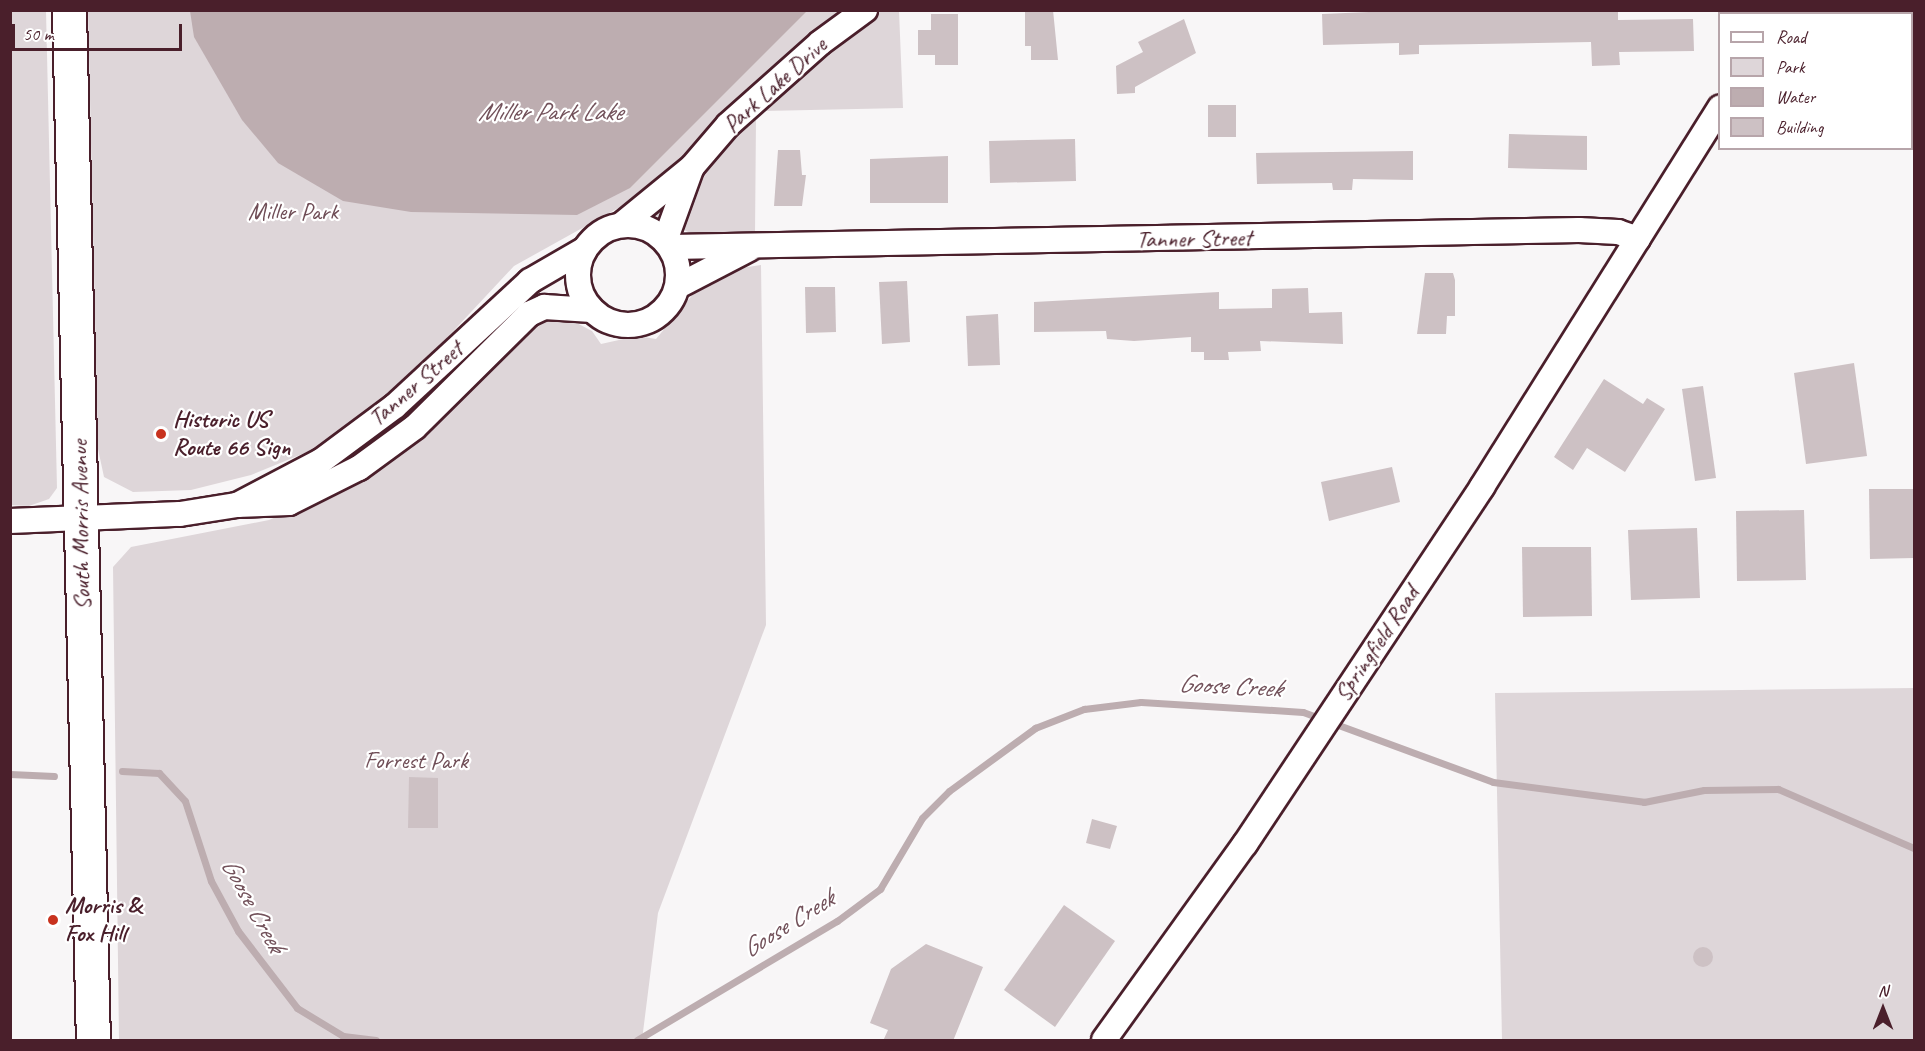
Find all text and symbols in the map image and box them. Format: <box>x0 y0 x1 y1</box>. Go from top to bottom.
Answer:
scale bar <box>15 12 184 50</box>
legend <box>1718 12 1913 150</box>
text: 50 m <box>23 23 54 45</box>
text: Road <box>1776 26 1806 48</box>
street label: Park Lake Drive <box>717 31 833 139</box>
text: Park <box>1776 56 1805 78</box>
text: Water <box>1776 86 1815 108</box>
water label: Miller Park Lake <box>478 96 622 128</box>
text: Building <box>1776 116 1823 138</box>
park label: Miller Park <box>248 198 338 226</box>
street label: Tanner Street <box>1136 224 1252 254</box>
street label: Tanner Street <box>363 335 469 433</box>
place label: Historic US Route 66 Sign <box>173 406 290 462</box>
marker: Historic US Route 66 Sign <box>154 427 168 441</box>
street label: South Morris Avenue <box>65 440 97 610</box>
street label: Springfield Road <box>1328 581 1426 707</box>
water label: Goose Creek <box>1178 668 1282 704</box>
park label: Forrest Park <box>364 747 468 775</box>
water label: Goose Creek <box>214 853 292 957</box>
water label: Goose Creek <box>736 884 840 964</box>
place label: Morris & Fox Hill <box>65 892 141 948</box>
marker: Morris & Fox Hill <box>46 913 60 927</box>
north arrow <box>1853 979 1913 1039</box>
text: N <box>1878 981 1888 1001</box>

